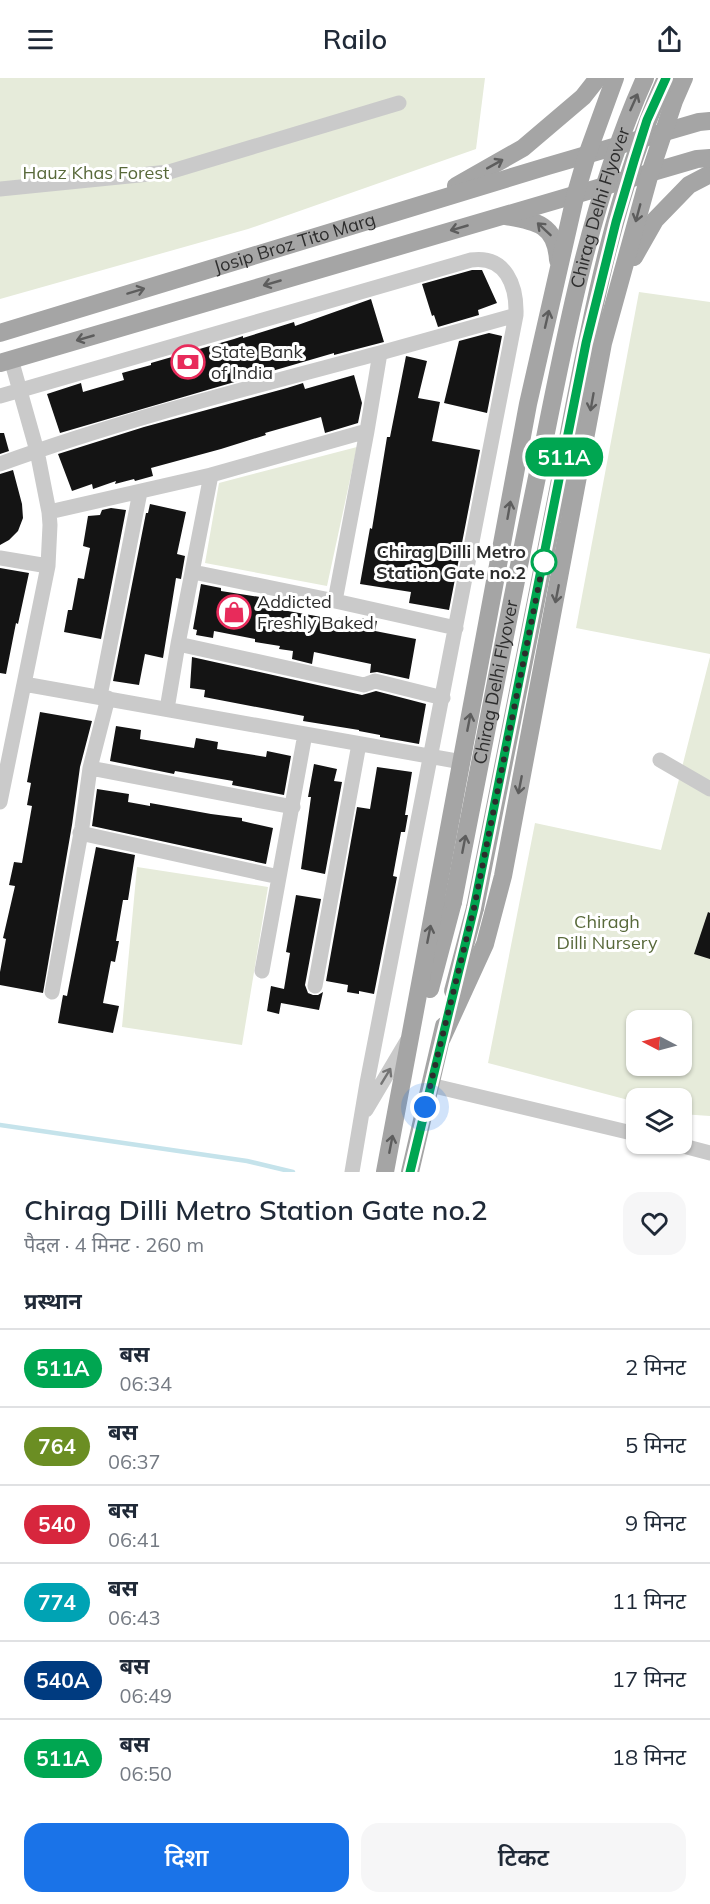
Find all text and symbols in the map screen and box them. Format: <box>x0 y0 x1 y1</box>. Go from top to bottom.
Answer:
text: Railo <box>323 22 387 56</box>
icon: menu <box>24 23 57 56</box>
icon: share <box>653 23 686 56</box>
one-way arrow <box>629 94 641 112</box>
street label: Chirag Delhi Flyover <box>565 123 635 290</box>
one-way arrow <box>486 158 503 170</box>
park label: Hauz Khas Forest <box>23 161 169 184</box>
one-way arrow <box>632 203 644 222</box>
street label: Josip Broz Tito Marg <box>211 207 378 278</box>
one-way arrow <box>537 222 552 236</box>
one-way arrow <box>450 223 469 234</box>
one-way arrow <box>263 278 282 289</box>
one-way arrow <box>126 285 145 296</box>
one-way arrow <box>542 309 554 328</box>
one-way arrow <box>76 333 95 344</box>
place label: State Bank of India <box>211 340 304 384</box>
bank icon: State Bank of India <box>170 344 206 380</box>
one-way arrow <box>586 392 597 411</box>
line badge: 511A <box>522 438 606 476</box>
text: 511A <box>537 444 591 470</box>
one-way arrow <box>504 500 515 520</box>
place label: Chirag Dilli Metro Station Gate no.2 <box>376 540 526 584</box>
marker: Chirag Dilli Metro Station Gate no.2 <box>531 549 557 575</box>
one-way arrow <box>551 583 562 603</box>
place label: Addicted Freshly Baked <box>257 590 374 634</box>
shop icon: Addicted Freshly Baked <box>216 594 252 630</box>
street label: Chirag Delhi Flyover <box>468 597 523 766</box>
one-way arrow <box>464 713 475 732</box>
one-way arrow <box>514 775 525 795</box>
one-way arrow <box>459 835 470 854</box>
park label: Chiragh Dilli Nursery <box>557 910 658 954</box>
one-way arrow <box>424 925 435 945</box>
north arrow <box>626 1010 692 1076</box>
map controls <box>626 1010 692 1154</box>
one-way arrow <box>381 1068 393 1085</box>
button: layers <box>626 1088 692 1154</box>
your location <box>410 1092 440 1122</box>
one-way arrow <box>386 1135 397 1154</box>
text: Chirag Dilli Metro Station Gate no.2 <box>24 1192 488 1227</box>
button: heart <box>623 1192 686 1255</box>
text: पैदल · 4 मिनट · 260 m <box>24 1232 204 1257</box>
text: प्रस्थान <box>24 1287 82 1315</box>
text: बस <box>120 1340 149 1368</box>
text: 2 मिनट <box>625 1353 686 1381</box>
text: 511A <box>36 1355 90 1381</box>
text: 06:34 <box>120 1371 172 1396</box>
text: बस <box>108 1418 138 1446</box>
text: 5 मिनट <box>625 1431 686 1459</box>
text: 764 <box>38 1433 76 1459</box>
text: 06:37 <box>108 1449 161 1474</box>
text: बस <box>108 1496 138 1524</box>
text: 9 मिनट <box>625 1509 686 1537</box>
text: 540 <box>38 1511 76 1537</box>
text: 06:41 <box>108 1527 161 1552</box>
text: बस <box>108 1574 138 1602</box>
text: 11 मिनट <box>612 1587 686 1615</box>
text: 774 <box>38 1589 76 1615</box>
text: 06:43 <box>108 1605 161 1630</box>
text: बस <box>120 1652 149 1680</box>
text: 17 मिनट <box>612 1665 686 1693</box>
text: 540A <box>36 1667 90 1693</box>
text: 06:49 <box>120 1683 172 1708</box>
text: बस <box>120 1730 149 1758</box>
text: 18 मिनट <box>612 1743 686 1771</box>
text: 511A <box>36 1745 90 1771</box>
text: 06:50 <box>120 1761 172 1786</box>
button: दिशा <box>24 1823 349 1892</box>
button: टिकट <box>361 1823 686 1892</box>

